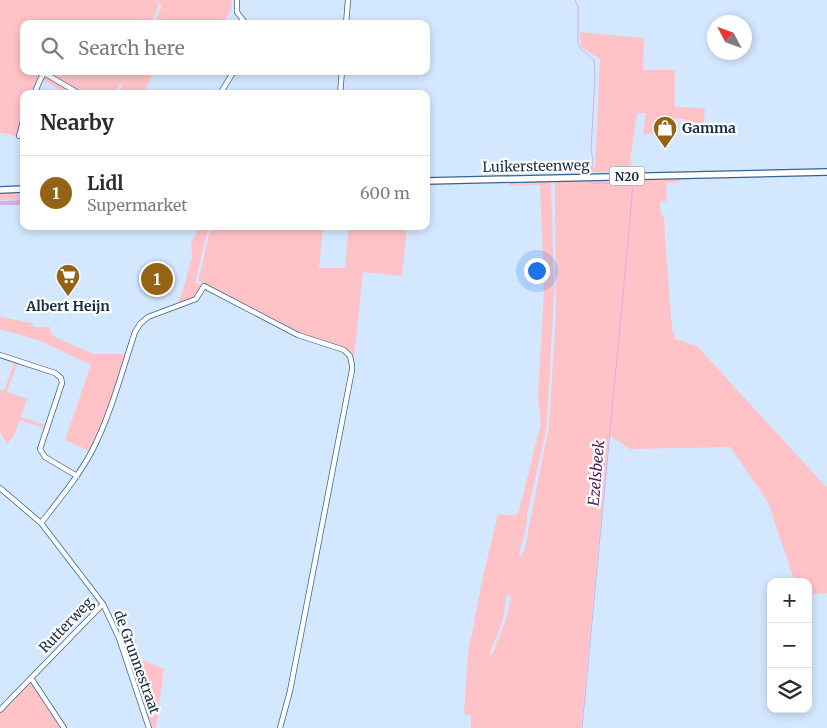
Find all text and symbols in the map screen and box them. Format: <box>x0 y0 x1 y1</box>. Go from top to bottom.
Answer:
north arrow <box>707 15 752 60</box>
search box <box>20 20 430 75</box>
icon: search <box>38 34 66 62</box>
text: Search here <box>78 36 185 60</box>
text: Nearby <box>40 109 114 136</box>
shop icon: Gamma <box>652 115 678 149</box>
place label: Gamma <box>682 119 736 137</box>
street label: Luikersteenweg <box>482 156 590 176</box>
road number: N20 <box>610 167 644 186</box>
text: Lidl <box>87 171 123 195</box>
text: 1 <box>52 183 60 203</box>
text: 600 m <box>360 183 410 203</box>
text: Supermarket <box>87 195 188 215</box>
your location <box>524 258 550 284</box>
pin: 1 <box>141 260 173 298</box>
supermarket icon: Albert Heijn <box>55 263 81 297</box>
place label: Albert Heijn <box>25 297 110 315</box>
water label: Ezelsbeek <box>584 438 608 507</box>
map controls <box>767 578 812 713</box>
button: + <box>767 578 812 623</box>
street label: Rutterweg <box>35 593 97 657</box>
street label: de Grunnestraat <box>110 608 164 717</box>
button: − <box>767 623 812 668</box>
button: layers <box>767 668 812 713</box>

